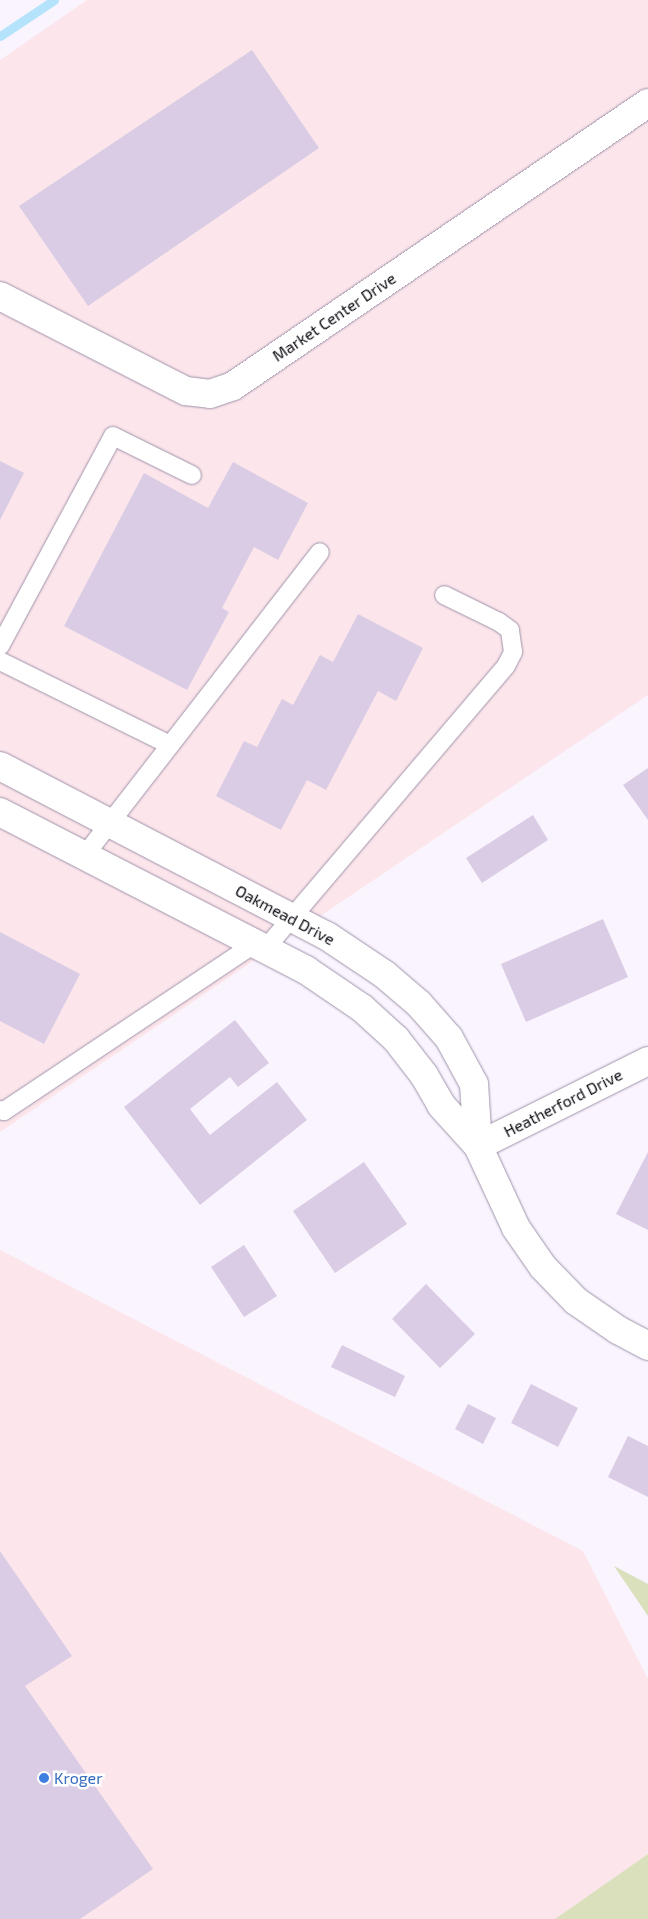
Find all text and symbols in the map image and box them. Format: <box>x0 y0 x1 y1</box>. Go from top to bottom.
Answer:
street label: Market Center Drive <box>269 268 399 366</box>
street label: Oakmead Drive <box>232 881 338 949</box>
street label: Heatherford Drive <box>501 1065 625 1141</box>
place label: Kroger <box>54 1768 103 1788</box>
marker: Kroger <box>38 1772 50 1784</box>

